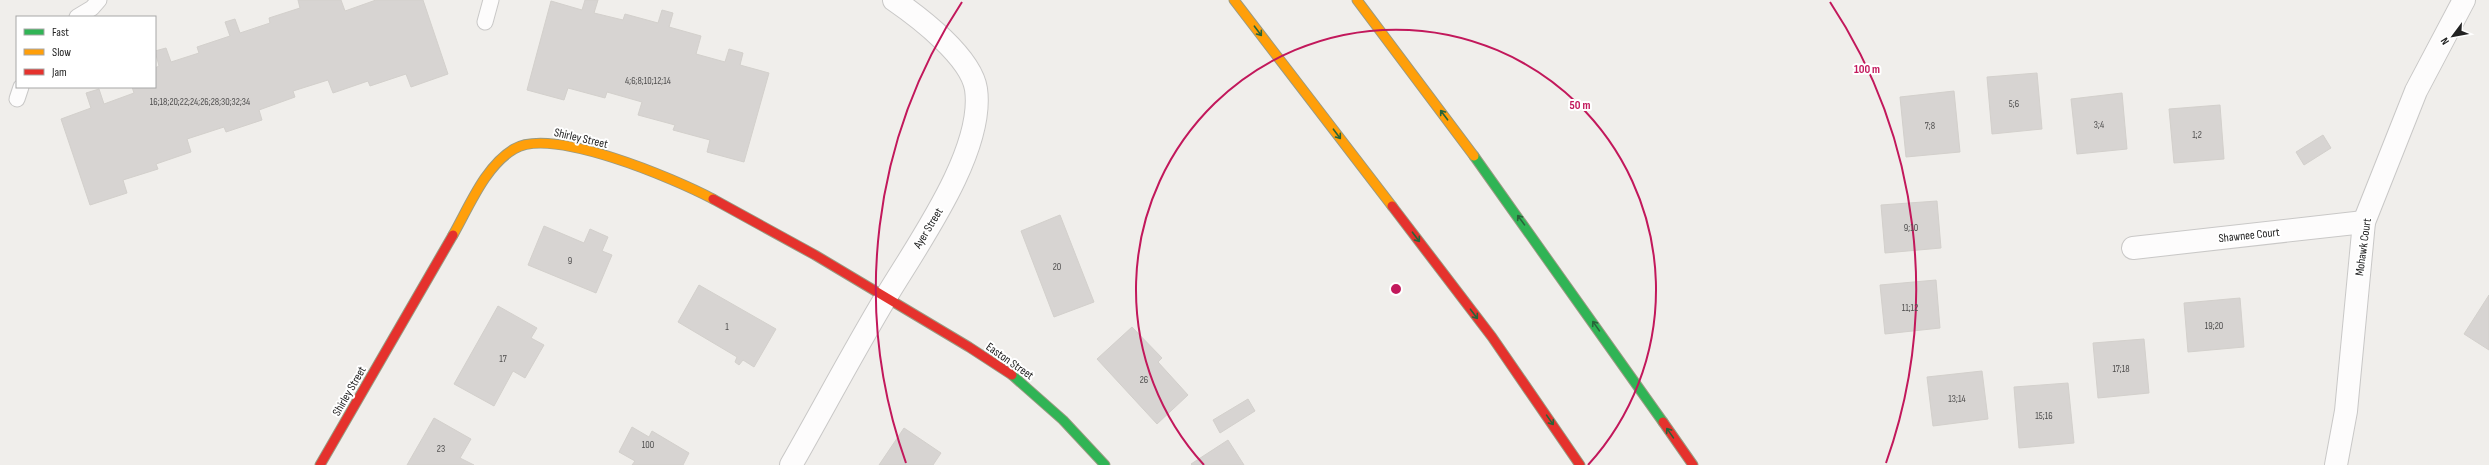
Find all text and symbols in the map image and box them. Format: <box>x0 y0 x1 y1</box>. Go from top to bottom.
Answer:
legend <box>16 16 156 88</box>
north arrow <box>2433 16 2473 56</box>
text: Fast <box>52 25 69 40</box>
one-way arrow <box>1254 25 1262 36</box>
text: N <box>2438 35 2452 47</box>
text: Slow <box>52 45 71 60</box>
text: 100 m <box>1854 62 1880 77</box>
text: Jam <box>51 65 67 80</box>
house number: 4;6;8;10;12;14 <box>625 75 671 87</box>
house number: 16;18;20;22;24;26;28;30;32;34 <box>150 96 250 108</box>
text: 50 m <box>1570 98 1590 113</box>
house number: 5;6 <box>2009 98 2019 110</box>
one-way arrow <box>1440 110 1448 121</box>
house number: 3;4 <box>2094 119 2104 131</box>
house number: 7;8 <box>1925 120 1935 132</box>
street label: Shirley Street <box>553 125 610 152</box>
one-way arrow <box>1333 129 1341 140</box>
house number: 1;2 <box>2192 129 2202 141</box>
street label: Ayer Street <box>910 205 947 252</box>
one-way arrow <box>1517 215 1526 226</box>
street label: Mohawk Court <box>2352 217 2375 277</box>
house number: 9;10 <box>1904 222 1918 234</box>
street label: Shawnee Court <box>2218 225 2281 246</box>
one-way arrow <box>1412 232 1420 243</box>
house number: 9 <box>568 255 572 267</box>
house number: 20 <box>1053 261 1061 273</box>
centre of rings <box>1389 282 1403 296</box>
house number: 11;12 <box>1902 302 1918 314</box>
one-way arrow <box>1470 308 1479 319</box>
house number: 19;20 <box>2205 320 2223 332</box>
house number: 1 <box>725 321 729 333</box>
one-way arrow <box>1592 321 1600 332</box>
street label: Easton Street <box>983 340 1037 383</box>
house number: 17 <box>499 353 507 365</box>
street label: Shirley Street <box>329 363 370 419</box>
house number: 17;18 <box>2112 363 2130 375</box>
house number: 26 <box>1140 374 1148 386</box>
house number: 13;14 <box>1948 393 1966 405</box>
house number: 15;16 <box>2035 410 2053 422</box>
one-way arrow <box>1546 414 1554 425</box>
one-way arrow <box>1666 428 1674 439</box>
house number: 100 <box>642 439 654 451</box>
house number: 23 <box>437 443 445 455</box>

